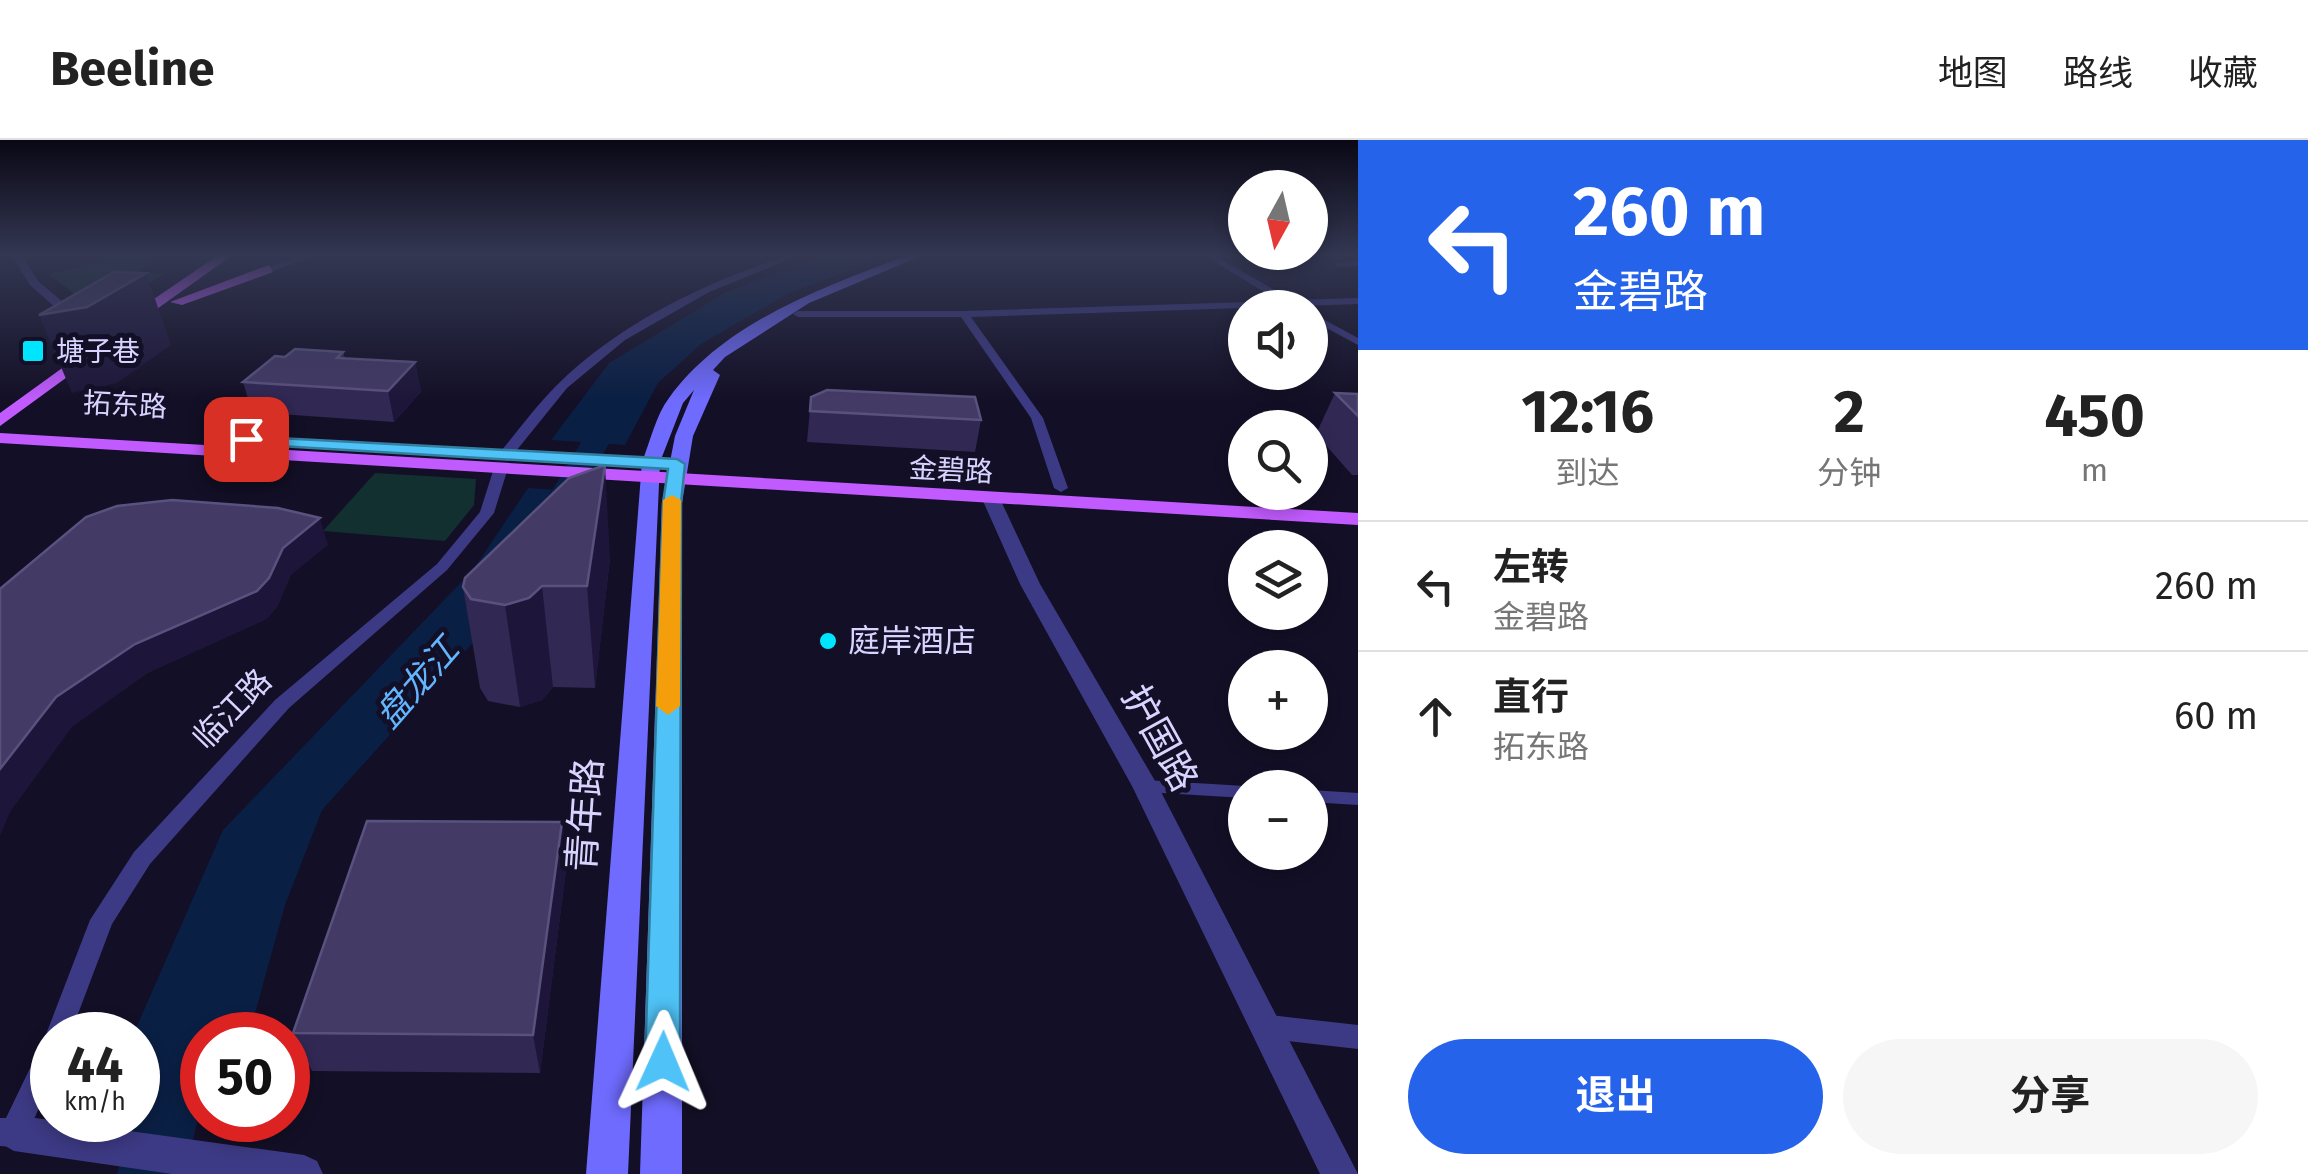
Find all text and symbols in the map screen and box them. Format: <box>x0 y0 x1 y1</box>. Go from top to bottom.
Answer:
text: Beeline <box>50 40 215 98</box>
text: 地图 <box>1938 52 2008 94</box>
text: 路线 <box>2063 52 2133 94</box>
text: 收藏 <box>2188 52 2258 94</box>
north arrow <box>1228 170 1328 270</box>
map controls <box>1228 170 1328 870</box>
text: 260 m <box>1573 170 1765 254</box>
icon: left <box>1408 180 1538 310</box>
text: 金碧路 <box>1573 265 1708 319</box>
button: sound <box>1228 290 1328 390</box>
place label: 塘子巷 <box>56 335 140 368</box>
marker: 塘子巷 <box>20 338 46 364</box>
text: 12:16 <box>1521 376 1654 448</box>
text: 2 <box>1834 376 1865 448</box>
text: 450 <box>2044 380 2145 452</box>
street label: 拓东路 <box>82 386 168 424</box>
pin <box>204 397 289 482</box>
button: search <box>1228 410 1328 510</box>
icon: arrive <box>219 412 274 467</box>
street label: 金碧路 <box>908 451 994 489</box>
text: m <box>2081 451 2108 489</box>
text: 到达 <box>1556 454 1620 492</box>
text: 分钟 <box>1817 454 1881 492</box>
button: layers <box>1228 530 1328 630</box>
text: 左转 <box>1493 544 1569 590</box>
icon: left <box>1408 559 1463 614</box>
text: 260 m <box>2155 563 2258 609</box>
text: 金碧路 <box>1493 598 1589 636</box>
place label: 庭岸酒店 <box>848 622 976 660</box>
water label: 盘龙江 <box>367 627 470 736</box>
marker: 庭岸酒店 <box>817 630 839 652</box>
button: + <box>1228 650 1328 750</box>
street label: 临江路 <box>185 661 279 757</box>
text: 直行 <box>1493 674 1569 720</box>
street label: 护国路 <box>1112 677 1208 799</box>
icon: ahead <box>1408 689 1463 744</box>
text: 60 m <box>2174 693 2258 739</box>
text: 拓东路 <box>1493 728 1589 766</box>
street label: 青年路 <box>558 757 612 873</box>
button: − <box>1228 770 1328 870</box>
position arrow <box>611 1010 715 1114</box>
speed limit sign: 50 <box>180 1012 310 1142</box>
text: 44 <box>67 1035 123 1095</box>
button: 退出 <box>1408 1039 1823 1154</box>
button: 分享 <box>1843 1039 2258 1154</box>
text: km/h <box>64 1087 126 1117</box>

